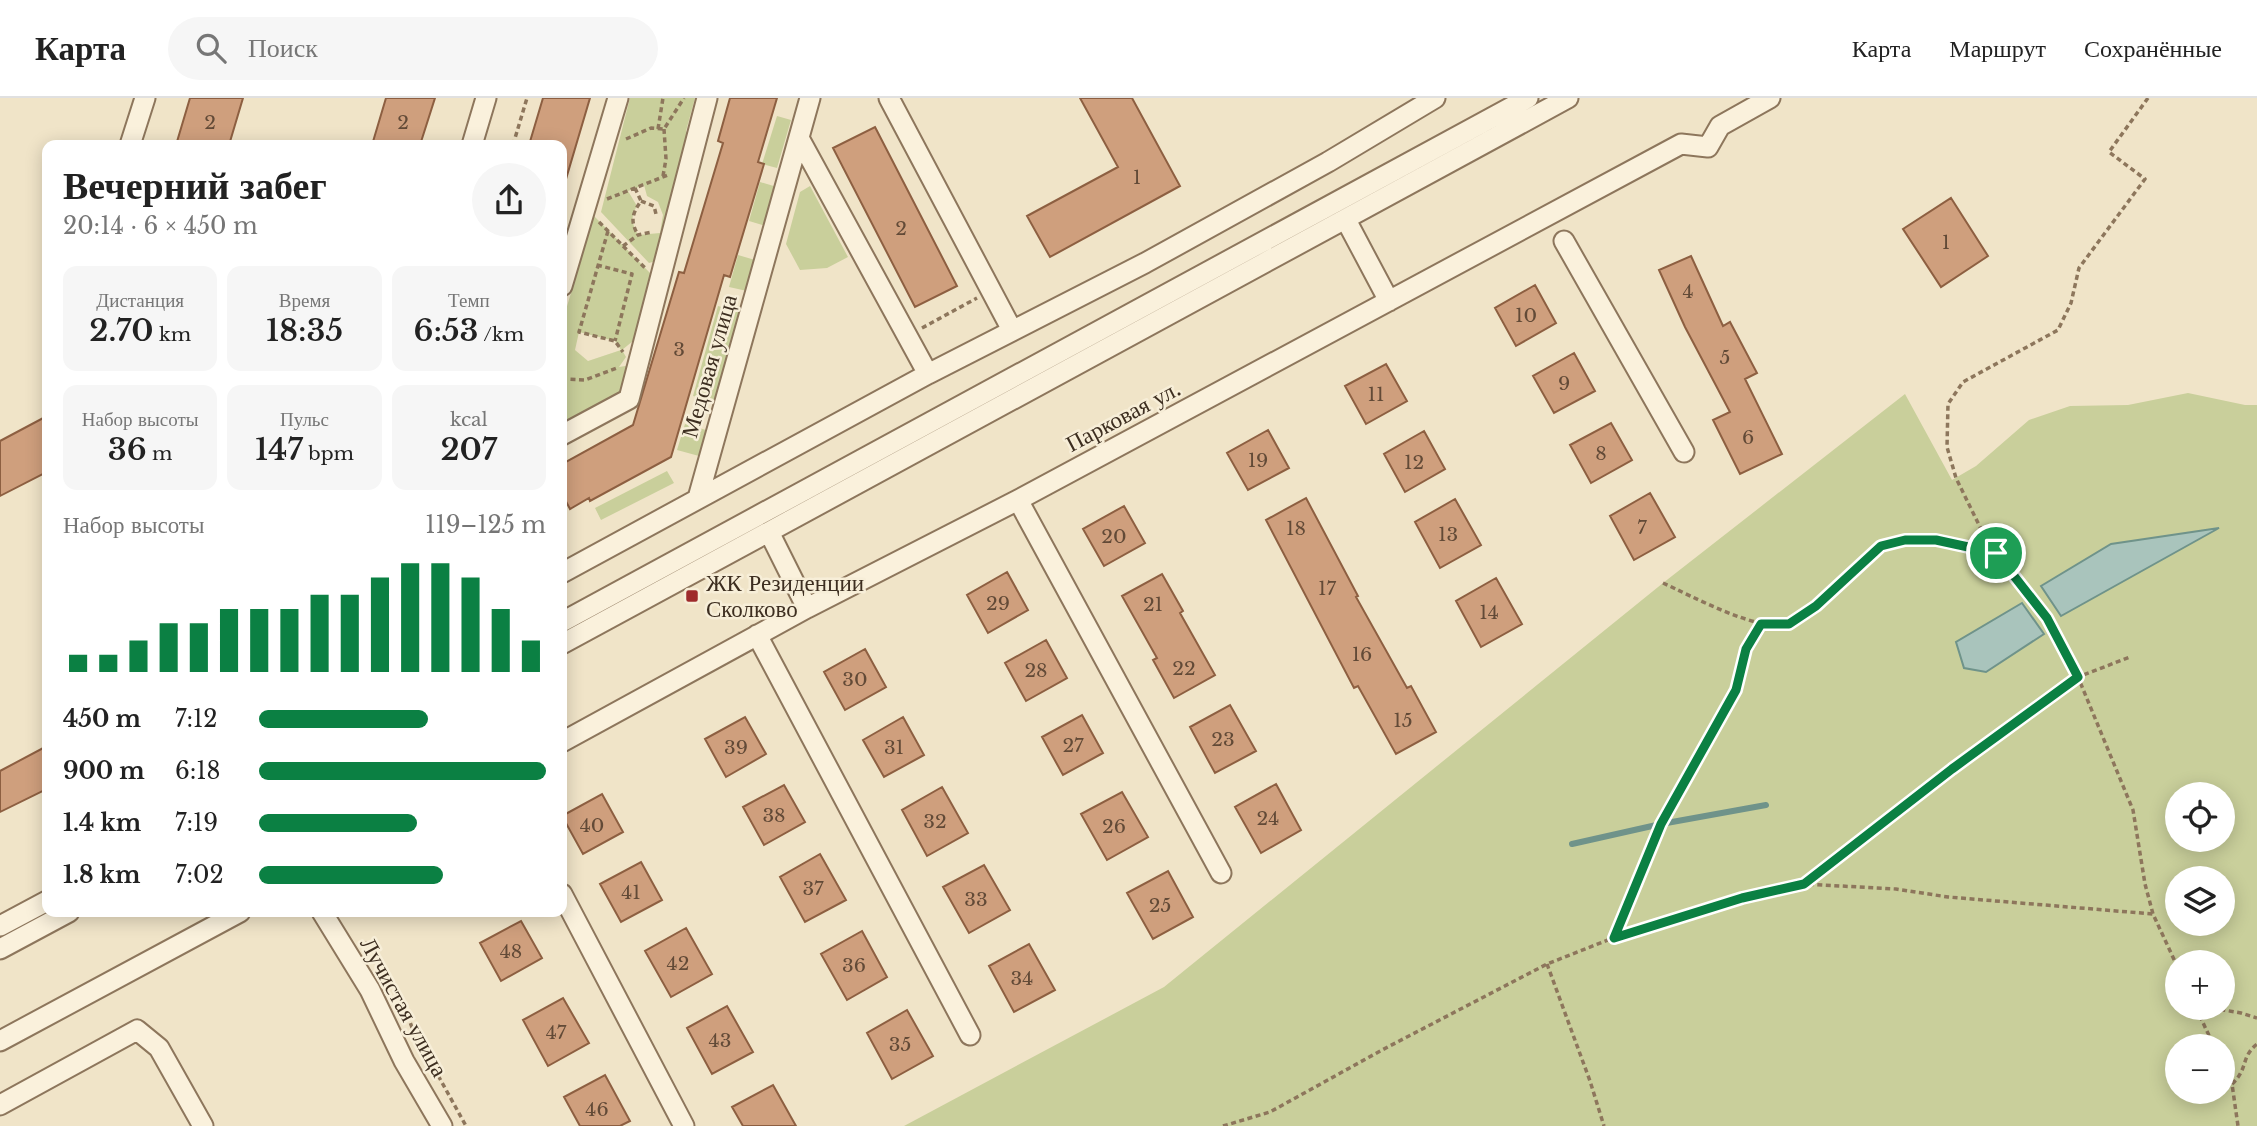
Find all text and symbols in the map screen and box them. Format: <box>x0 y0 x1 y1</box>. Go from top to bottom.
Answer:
search box <box>168 17 658 80</box>
text: Карта <box>35 28 126 69</box>
icon: search <box>192 29 230 67</box>
text: Поиск <box>248 32 318 64</box>
text: Карта <box>1852 34 1911 63</box>
text: Маршрут <box>1949 34 2046 63</box>
text: Сохранённые <box>2084 34 2222 63</box>
house number: 2 <box>204 111 216 134</box>
house number: 2 <box>397 111 409 134</box>
text: Вечерний забег <box>63 162 327 209</box>
button: share <box>472 163 546 237</box>
house number: 1 <box>1133 166 1141 189</box>
text: 20:14 · 6 × 450 m <box>63 212 258 240</box>
house number: 2 <box>895 217 907 240</box>
house number: 1 <box>1942 231 1950 254</box>
house number: 4 <box>1682 280 1694 303</box>
text: Дистанция <box>96 289 184 312</box>
text: Время <box>279 289 330 312</box>
text: Темп <box>448 289 490 312</box>
street label: Медовая улица <box>675 291 743 441</box>
house number: 10 <box>1515 304 1537 327</box>
text: 2.70 <box>89 312 154 349</box>
text: 18:35 <box>266 312 343 349</box>
text: 6:53 <box>414 312 479 349</box>
text: km <box>154 323 191 346</box>
text: /km <box>479 323 524 346</box>
house number: 3 <box>673 338 685 361</box>
house number: 5 <box>1720 346 1730 369</box>
house number: 9 <box>1558 372 1570 395</box>
street label: Парковая ул. <box>1061 374 1185 458</box>
house number: 11 <box>1368 383 1384 406</box>
text: Набор высоты <box>82 408 199 431</box>
text: Пульс <box>280 408 329 431</box>
text: kcal <box>450 408 488 431</box>
house number: 6 <box>1742 426 1754 449</box>
text: 36 <box>108 431 147 468</box>
text: 147 <box>255 431 303 468</box>
text: 207 <box>440 431 497 468</box>
text: m <box>147 442 173 465</box>
text: bpm <box>303 442 354 465</box>
house number: 8 <box>1595 442 1607 465</box>
house number: 19 <box>1248 449 1268 472</box>
house number: 12 <box>1404 451 1424 474</box>
text: Набор высоты <box>63 511 204 539</box>
text: 119–125 m <box>425 511 546 539</box>
house number: 7 <box>1637 516 1647 539</box>
house number: 18 <box>1286 517 1306 540</box>
house number: 13 <box>1438 523 1458 546</box>
pin <box>1966 523 2026 583</box>
house number: 20 <box>1101 525 1127 548</box>
icon: arrive <box>1977 534 2015 572</box>
place label: ЖК Резиденции Сколково <box>706 569 864 623</box>
house number: 17 <box>1318 577 1336 600</box>
marker: ЖК Резиденции Сколково <box>684 588 700 604</box>
house number: 29 <box>986 592 1010 615</box>
house number: 21 <box>1143 593 1163 616</box>
house number: 14 <box>1479 601 1499 624</box>
house number: 16 <box>1352 643 1372 666</box>
house number: 22 <box>1172 657 1196 680</box>
house number: 28 <box>1024 659 1048 682</box>
house number: 30 <box>842 668 868 691</box>
text: 450 m <box>63 705 141 733</box>
text: 7:12 <box>175 705 218 733</box>
house number: 15 <box>1393 709 1413 732</box>
house number: 23 <box>1211 728 1235 751</box>
house number: 27 <box>1062 734 1084 757</box>
house number: 39 <box>724 736 748 759</box>
house number: 31 <box>884 736 904 759</box>
text: 900 m <box>63 757 145 785</box>
text: 6:18 <box>175 757 221 785</box>
map controls <box>2165 782 2235 1104</box>
button: locate <box>2165 782 2235 852</box>
house number: 38 <box>762 804 786 827</box>
house number: 24 <box>1257 807 1279 830</box>
text: 1.4 km <box>63 809 141 837</box>
text: 7:19 <box>175 809 218 837</box>
house number: 32 <box>923 810 947 833</box>
house number: 40 <box>580 814 604 837</box>
house number: 26 <box>1102 815 1126 838</box>
text: 1.8 km <box>63 861 140 889</box>
text: 7:02 <box>175 861 224 889</box>
button: layers <box>2165 866 2235 936</box>
house number: 37 <box>802 877 824 900</box>
house number: 41 <box>621 881 641 904</box>
house number: 33 <box>964 888 988 911</box>
house number: 25 <box>1149 894 1171 917</box>
street label: Лучистая улица <box>354 932 454 1082</box>
house number: 48 <box>500 940 522 963</box>
button: + <box>2165 950 2235 1020</box>
house number: 42 <box>667 952 689 975</box>
house number: 36 <box>842 954 866 977</box>
house number: 34 <box>1011 967 1033 990</box>
house number: 47 <box>546 1021 567 1044</box>
house number: 43 <box>709 1029 731 1052</box>
house number: 35 <box>889 1033 911 1056</box>
button: − <box>2165 1034 2235 1104</box>
house number: 46 <box>585 1098 609 1121</box>

